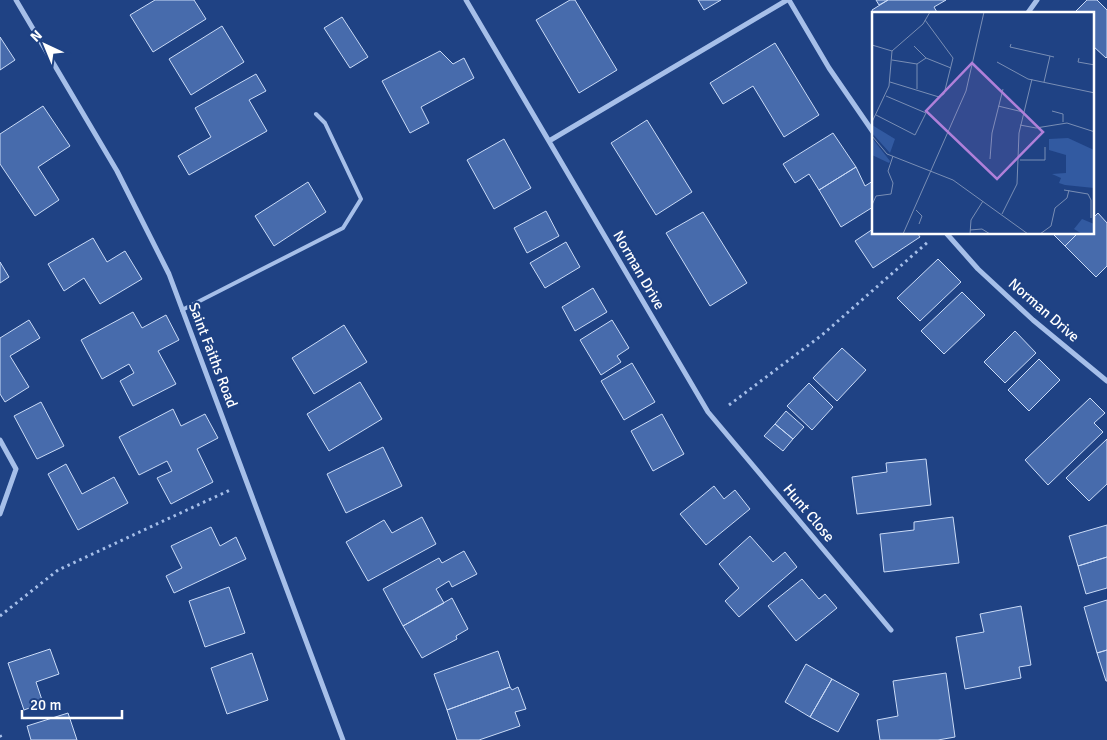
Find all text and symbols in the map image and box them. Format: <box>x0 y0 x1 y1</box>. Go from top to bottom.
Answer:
inset map <box>872 12 1094 235</box>
north arrow <box>20 20 70 70</box>
text: N <box>27 27 46 46</box>
street label: Norman Drive <box>609 227 669 313</box>
street label: Norman Drive <box>1005 274 1083 346</box>
street label: Saint Faiths Road <box>185 300 241 410</box>
street label: Hunt Close <box>780 480 838 546</box>
scale bar <box>22 688 122 720</box>
text: 20 m <box>30 696 61 714</box>

